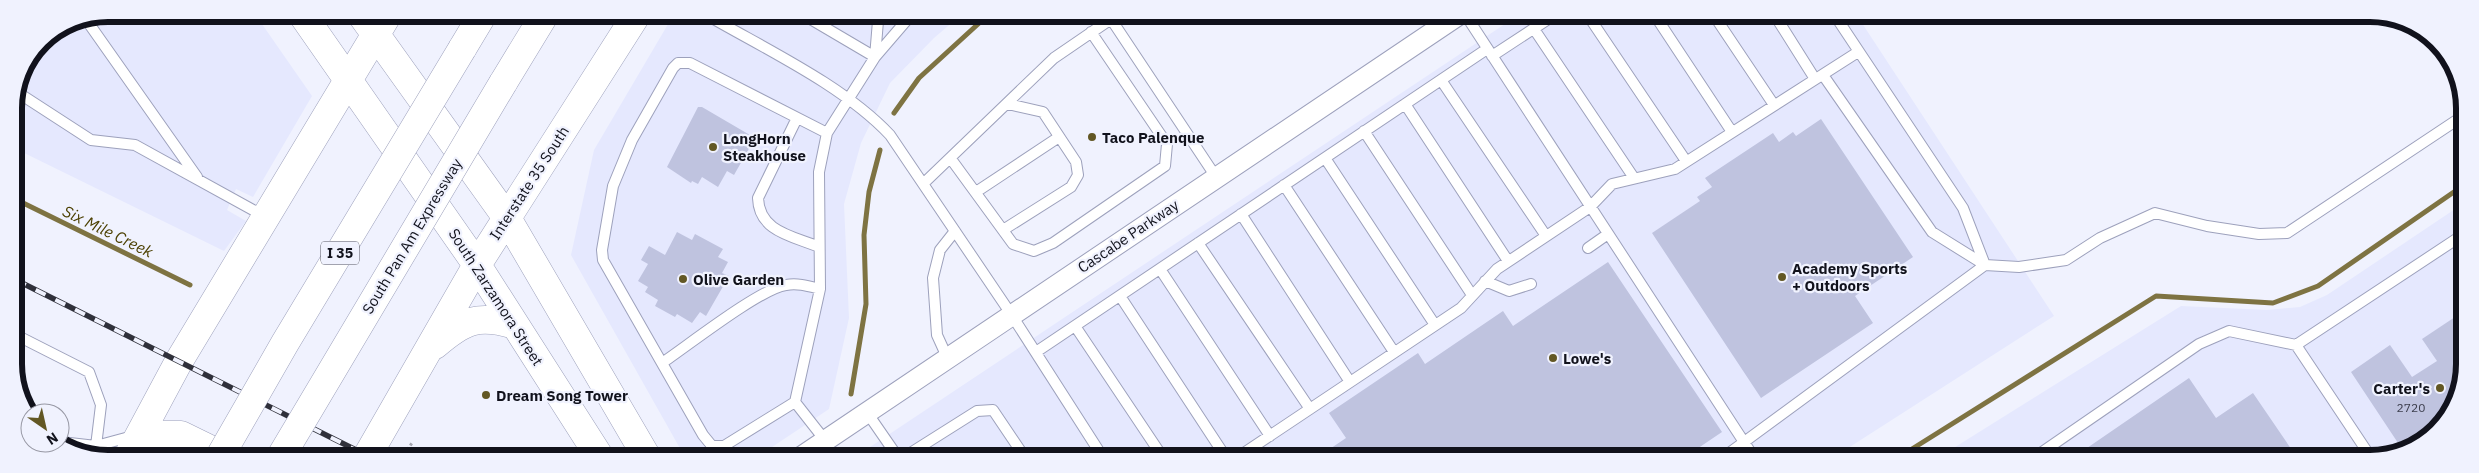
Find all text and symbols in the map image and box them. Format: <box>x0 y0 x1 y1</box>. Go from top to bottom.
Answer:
street label: Interstate 35 South <box>485 123 573 243</box>
place label: Taco Palenque <box>1102 128 1204 147</box>
place label: LongHorn Steakhouse <box>723 129 806 165</box>
marker: Taco Palenque <box>1086 131 1098 143</box>
marker: LongHorn Steakhouse <box>707 141 719 153</box>
street label: South Pan Am Expressway <box>358 154 466 317</box>
street label: Cascabe Parkway <box>1074 195 1183 277</box>
water label: Six Mile Creek <box>60 201 157 262</box>
street label: South Zarzamora Street <box>445 225 547 369</box>
road number: I 35 <box>321 242 359 264</box>
place label: Academy Sports + Outdoors <box>1792 259 1908 295</box>
place label: Olive Garden <box>693 270 784 289</box>
marker: Academy Sports + Outdoors <box>1776 271 1788 283</box>
marker: Olive Garden <box>677 273 689 285</box>
place label: Lowe's <box>1563 349 1612 368</box>
marker: Lowe's <box>1547 352 1559 364</box>
place label: Carter's <box>2373 379 2430 398</box>
marker: Carter's <box>2434 382 2446 394</box>
place label: Dream Song Tower <box>496 386 628 405</box>
marker: Dream Song Tower <box>480 389 492 401</box>
house number: 2720 <box>2397 400 2425 415</box>
north arrow <box>20 403 70 453</box>
text: N <box>43 428 62 449</box>

